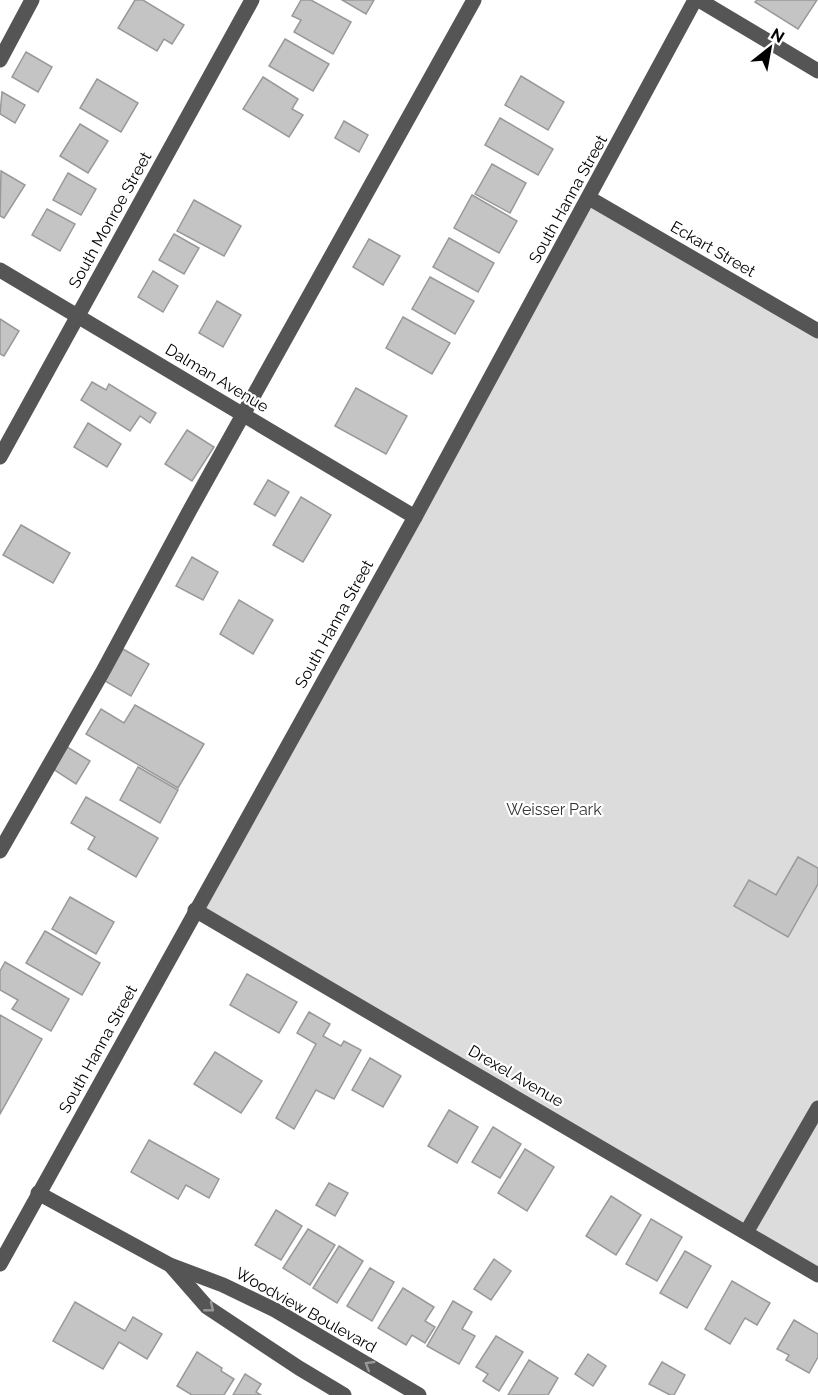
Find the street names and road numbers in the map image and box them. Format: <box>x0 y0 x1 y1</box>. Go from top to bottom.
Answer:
street label: South Hanna Street <box>525 131 611 266</box>
street label: South Monroe Street <box>65 148 156 292</box>
street label: Eckart Street <box>667 217 759 281</box>
street label: Dalman Avenue <box>162 340 272 416</box>
street label: South Hanna Street <box>291 556 377 691</box>
street label: South Hanna Street <box>55 981 141 1116</box>
street label: Drexel Avenue <box>465 1041 567 1111</box>
street label: Woodview Boulevard <box>232 1263 380 1357</box>

